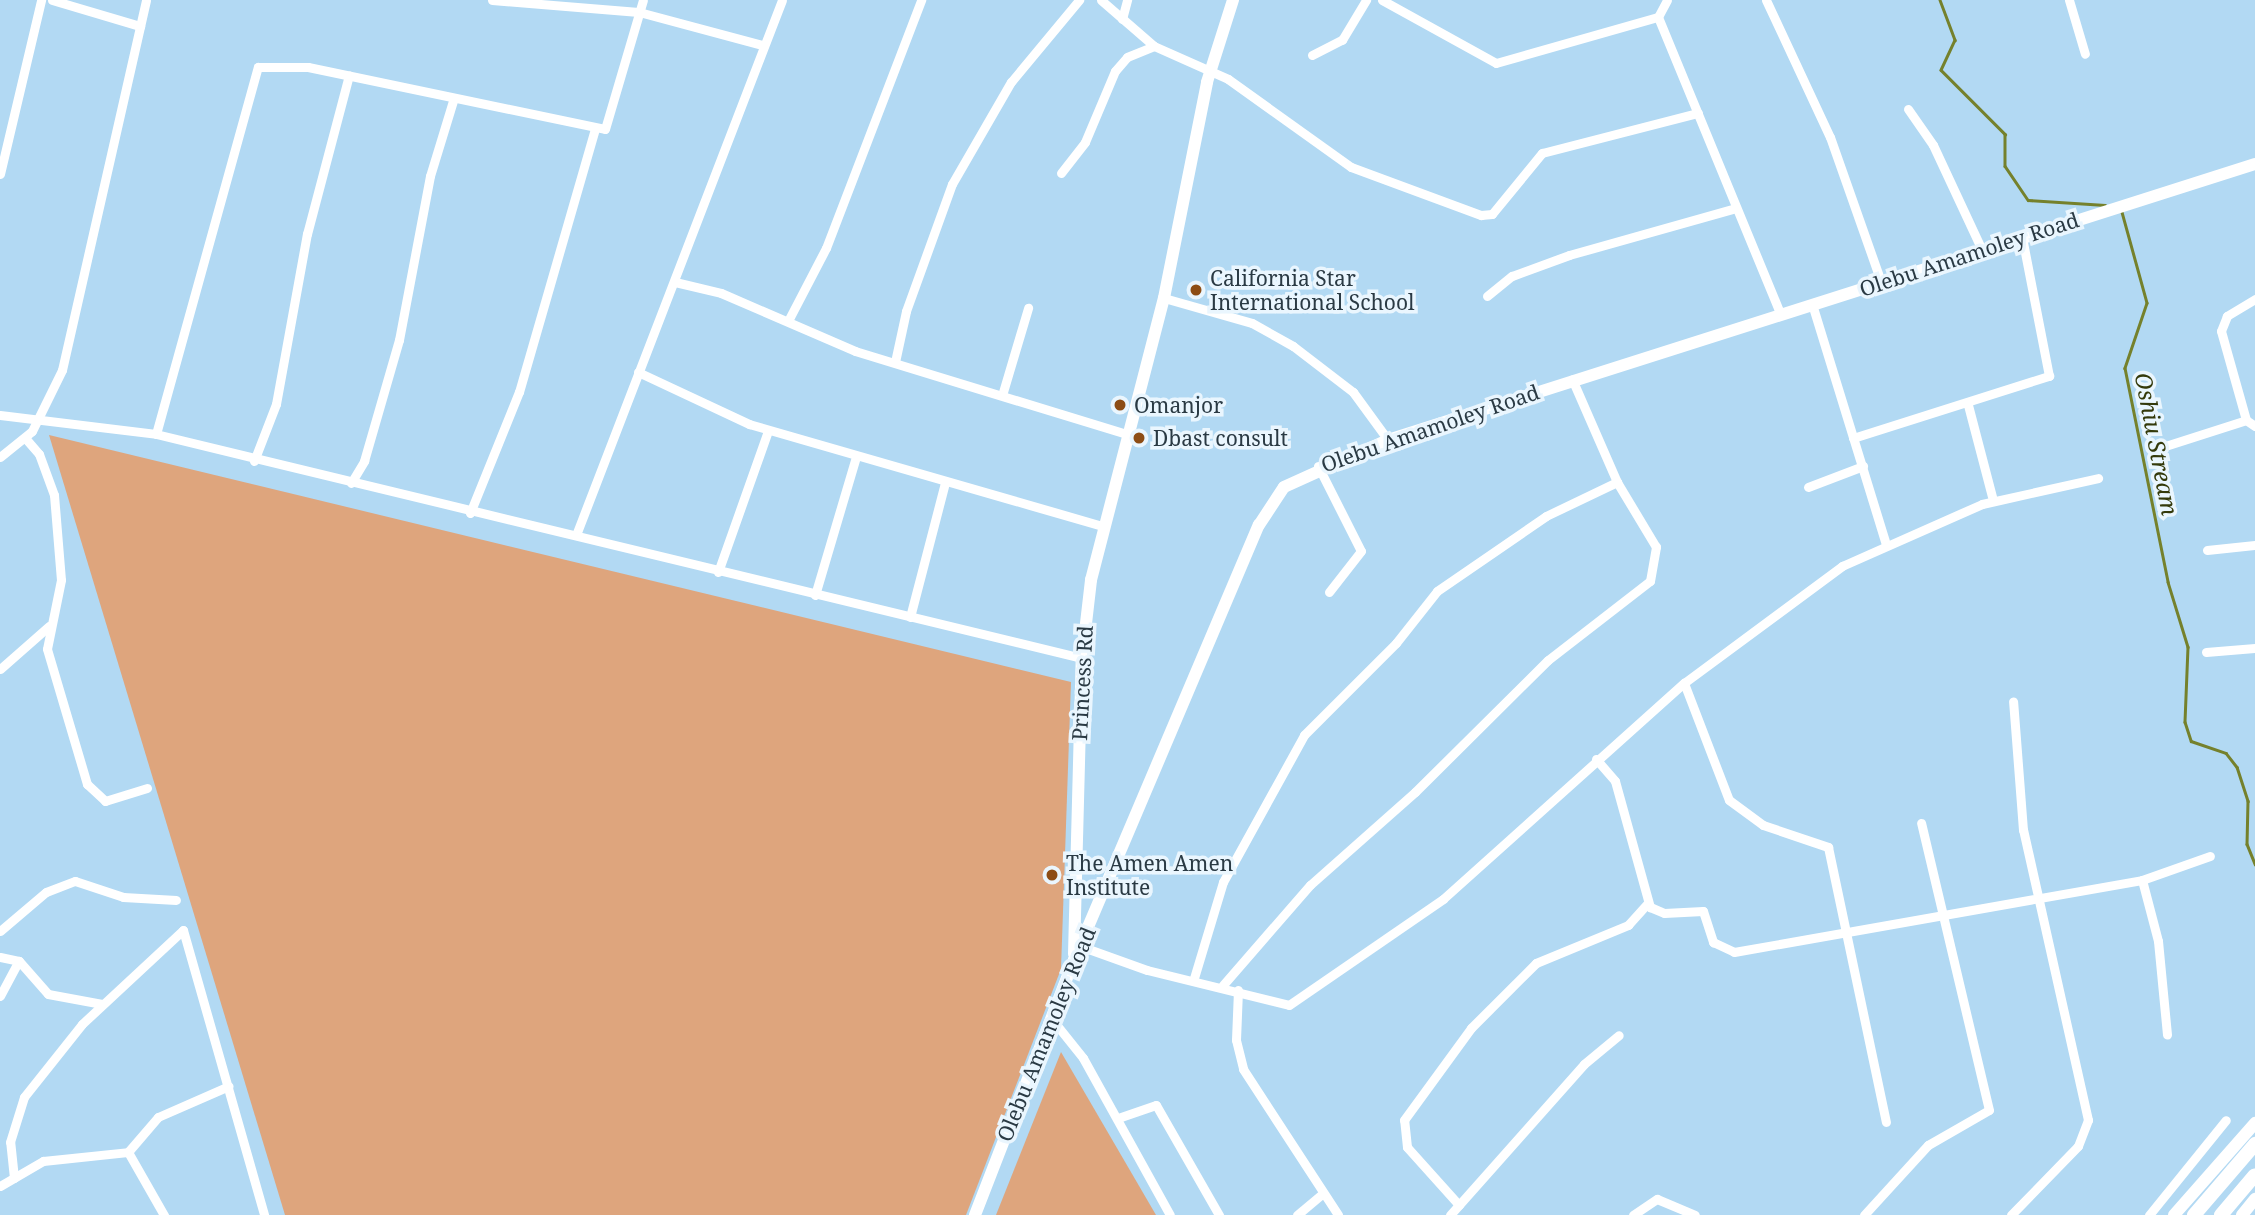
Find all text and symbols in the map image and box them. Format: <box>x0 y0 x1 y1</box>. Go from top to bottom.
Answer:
street label: Olebu Amamoley Road <box>1856 207 2082 301</box>
place label: California Star International School <box>1210 265 1415 315</box>
marker: California Star International School <box>1188 282 1204 298</box>
water label: Oshiu Stream <box>2130 370 2184 518</box>
street label: Olebu Amamoley Road <box>1318 379 1542 477</box>
place label: Omanjor <box>1134 392 1223 418</box>
marker: Omanjor <box>1112 397 1128 413</box>
place label: Dbast consult <box>1153 425 1288 451</box>
marker: Dbast consult <box>1131 430 1147 446</box>
street label: Princess Rd <box>1066 625 1098 741</box>
place label: The Amen Amen Institute <box>1066 850 1233 900</box>
marker: The Amen Amen Institute <box>1044 867 1060 883</box>
street label: Olebu Amamoley Road <box>991 923 1101 1145</box>

